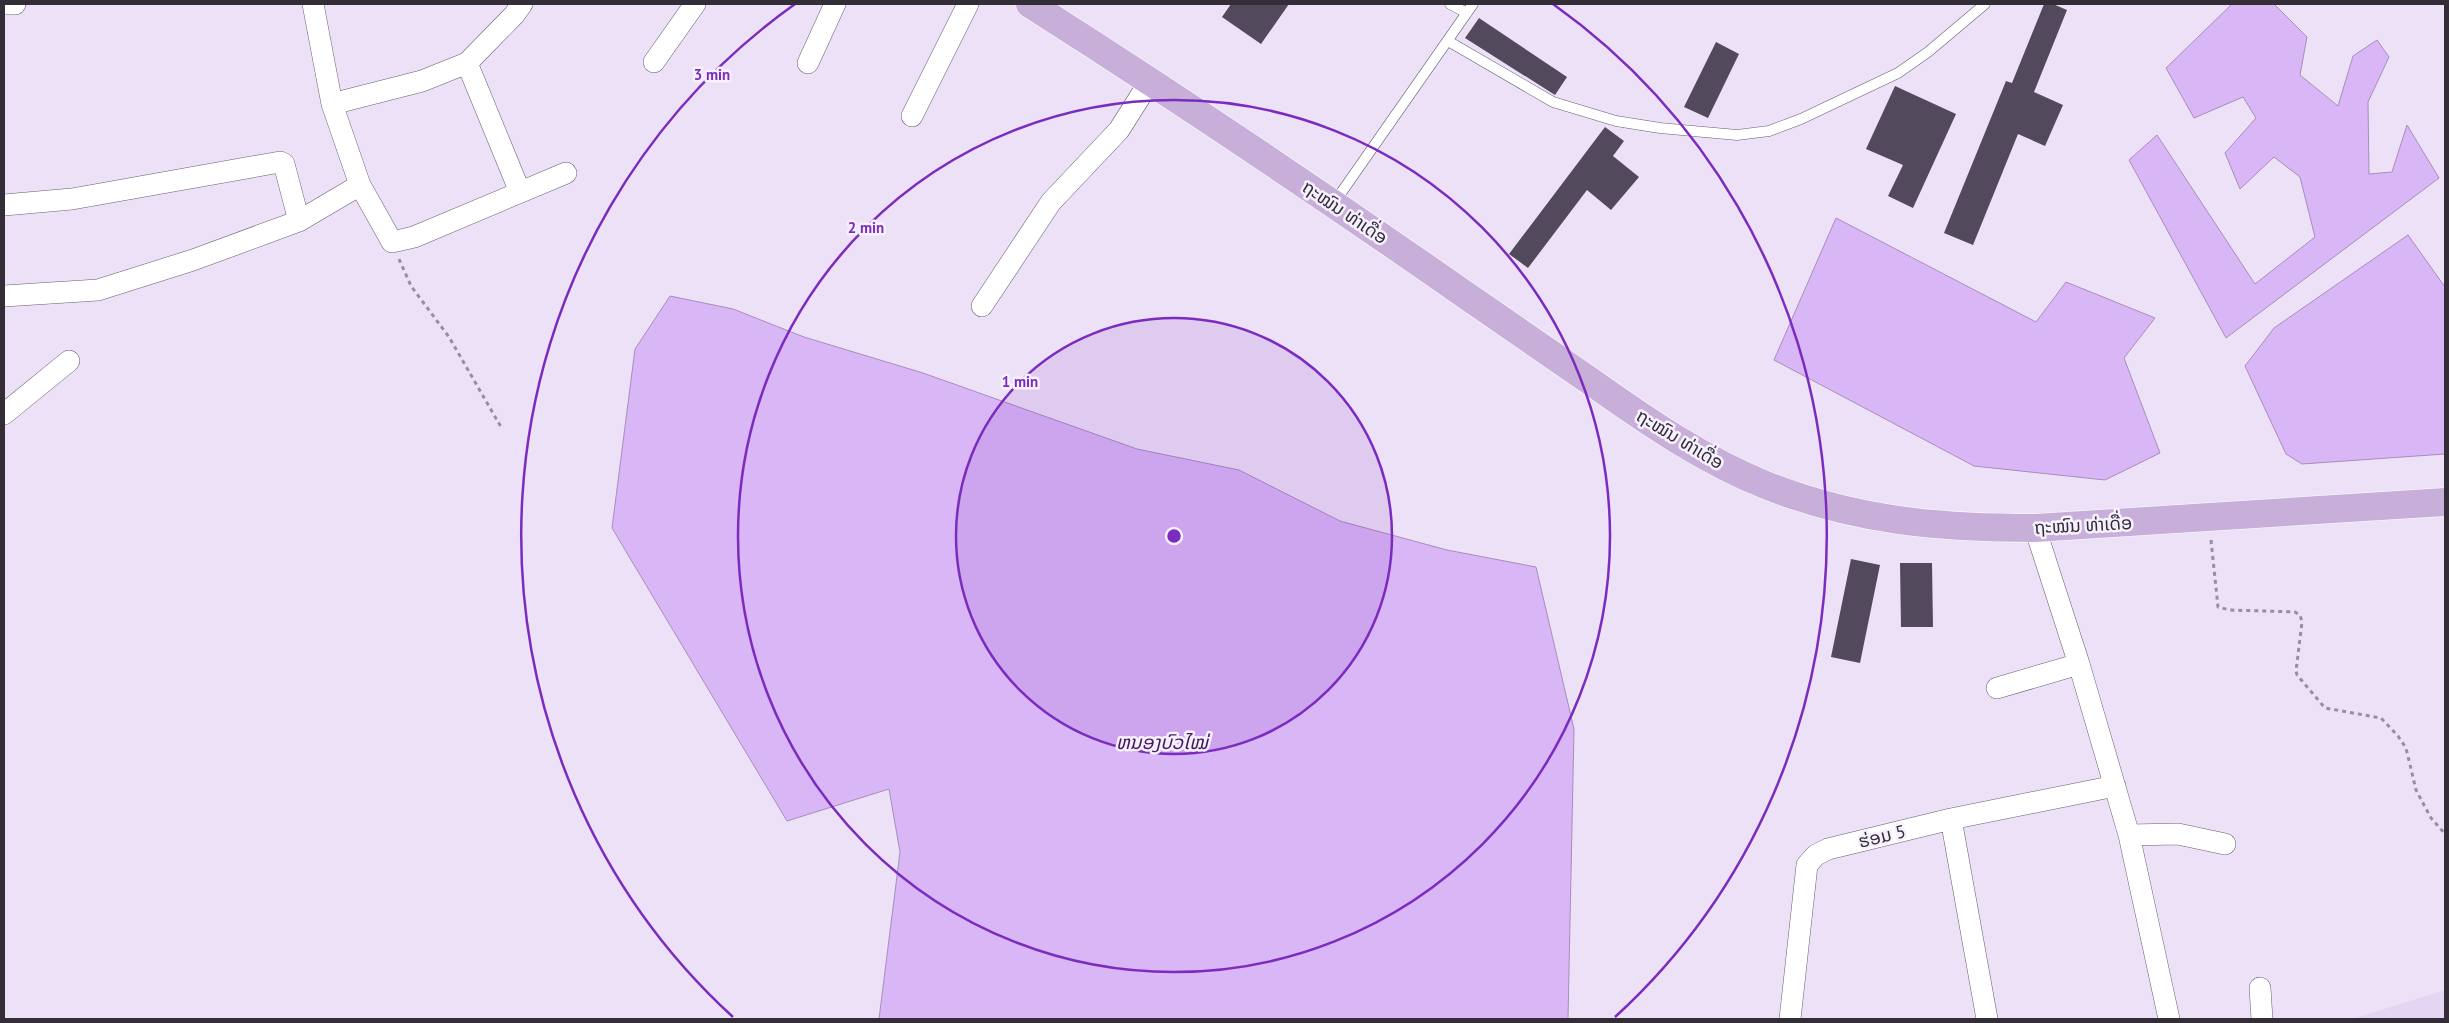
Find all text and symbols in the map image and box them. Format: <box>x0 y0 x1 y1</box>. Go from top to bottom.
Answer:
text: 3 min <box>694 65 730 84</box>
street label: ຖະໝົນ ທ່າເດື່ອ <box>1298 173 1393 249</box>
text: 2 min <box>848 218 884 237</box>
text: 1 min <box>1002 372 1038 391</box>
street label: ຖະໝົນ ທ່າເດື່ອ <box>1632 402 1729 474</box>
street label: ຖະໝົນ ທ່າເດື່ອ <box>2033 509 2133 539</box>
centre of rings <box>1165 527 1183 545</box>
water label: ຫນອງບົວໄໝ່ <box>1116 730 1211 754</box>
street label: ຮ່ອມ 5 <box>1856 819 1908 853</box>

